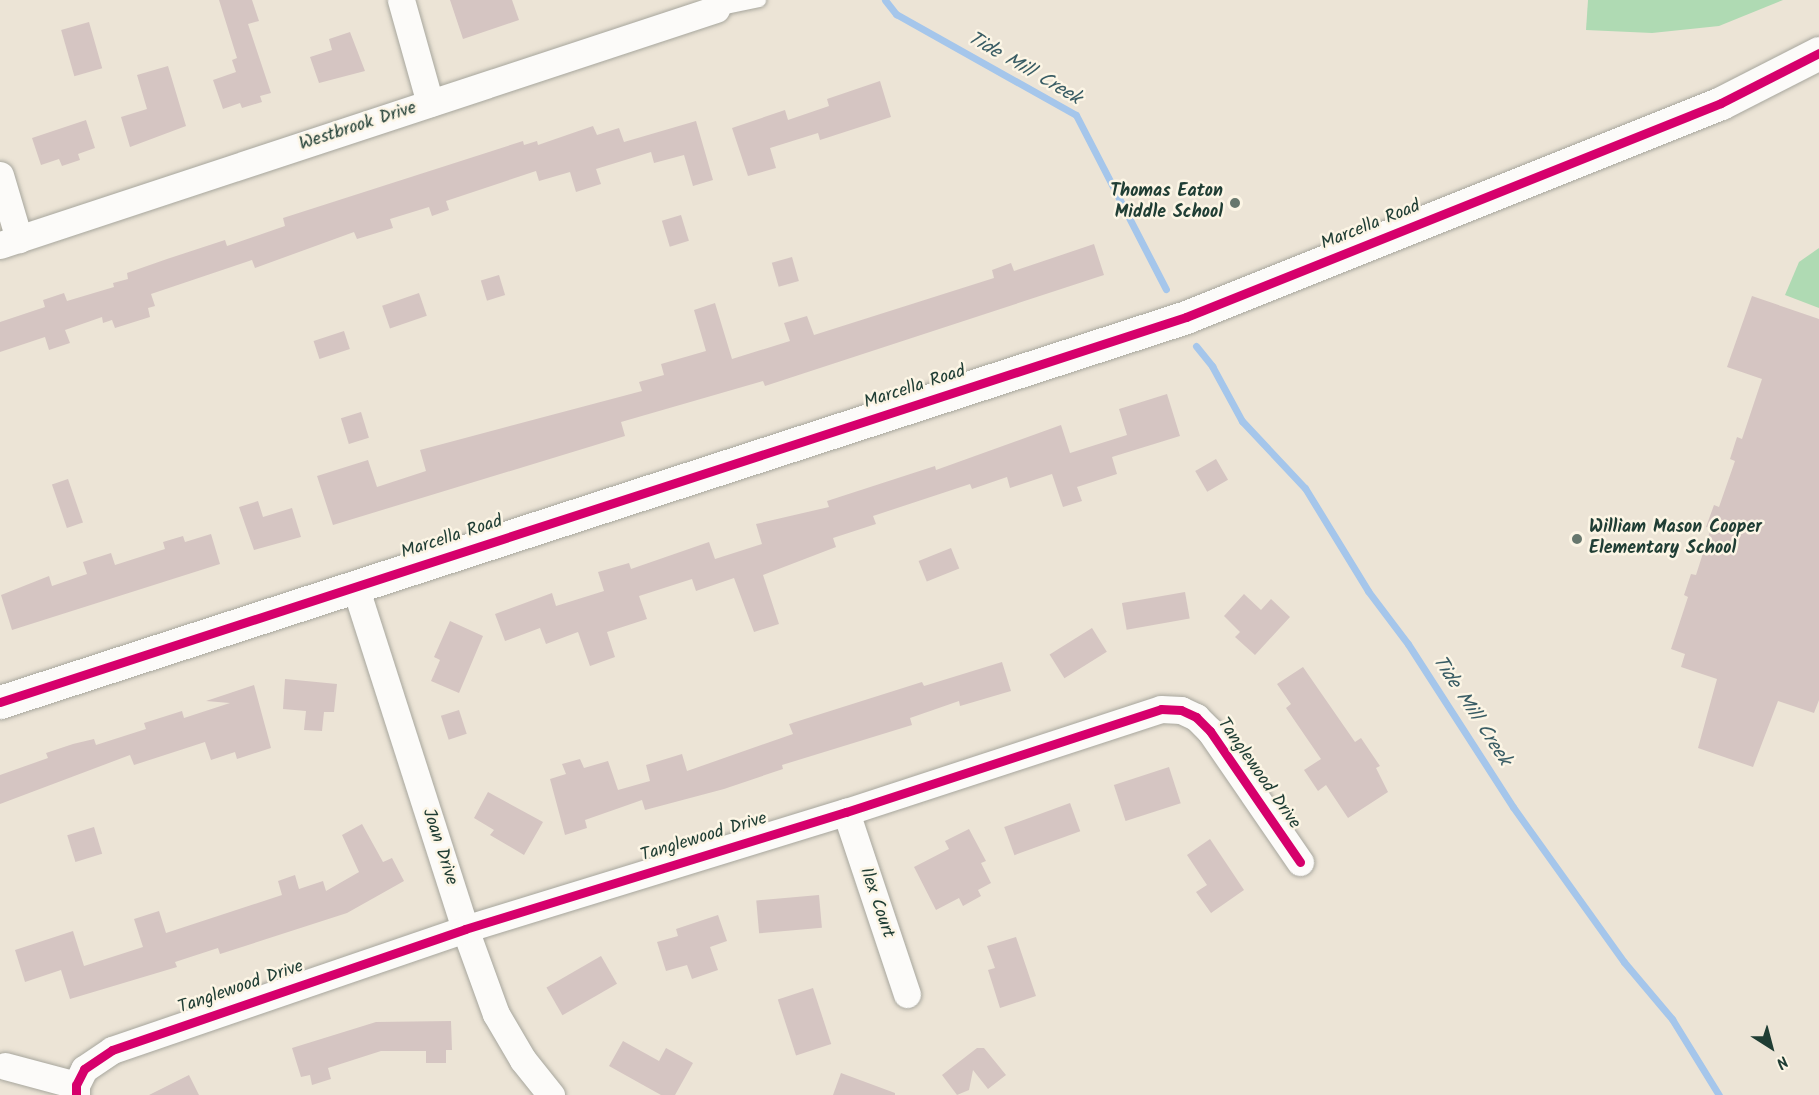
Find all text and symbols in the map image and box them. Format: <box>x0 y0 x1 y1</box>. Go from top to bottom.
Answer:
water label: Tide Mill Creek <box>963 27 1085 111</box>
street label: Westbrook Drive <box>297 98 419 156</box>
place label: Thomas Eaton Middle School <box>1110 182 1223 224</box>
marker: Thomas Eaton Middle School <box>1228 196 1242 210</box>
street label: Marcella Road <box>1318 196 1424 256</box>
street label: Marcella Road <box>862 361 968 415</box>
street label: Marcella Road <box>399 511 505 565</box>
place label: William Mason Cooper Elementary School <box>1589 518 1762 560</box>
marker: William Mason Cooper Elementary School <box>1570 532 1584 546</box>
water label: Tide Mill Creek <box>1426 651 1516 771</box>
street label: Tanglewood Drive <box>1212 714 1304 834</box>
street label: Joan Drive <box>416 806 462 888</box>
street label: Tanglewood Drive <box>638 809 770 867</box>
street label: Ilex Court <box>854 865 898 941</box>
street label: Tanglewood Drive <box>176 956 306 1020</box>
north arrow <box>1741 1017 1801 1077</box>
text: N <box>1770 1049 1793 1075</box>

